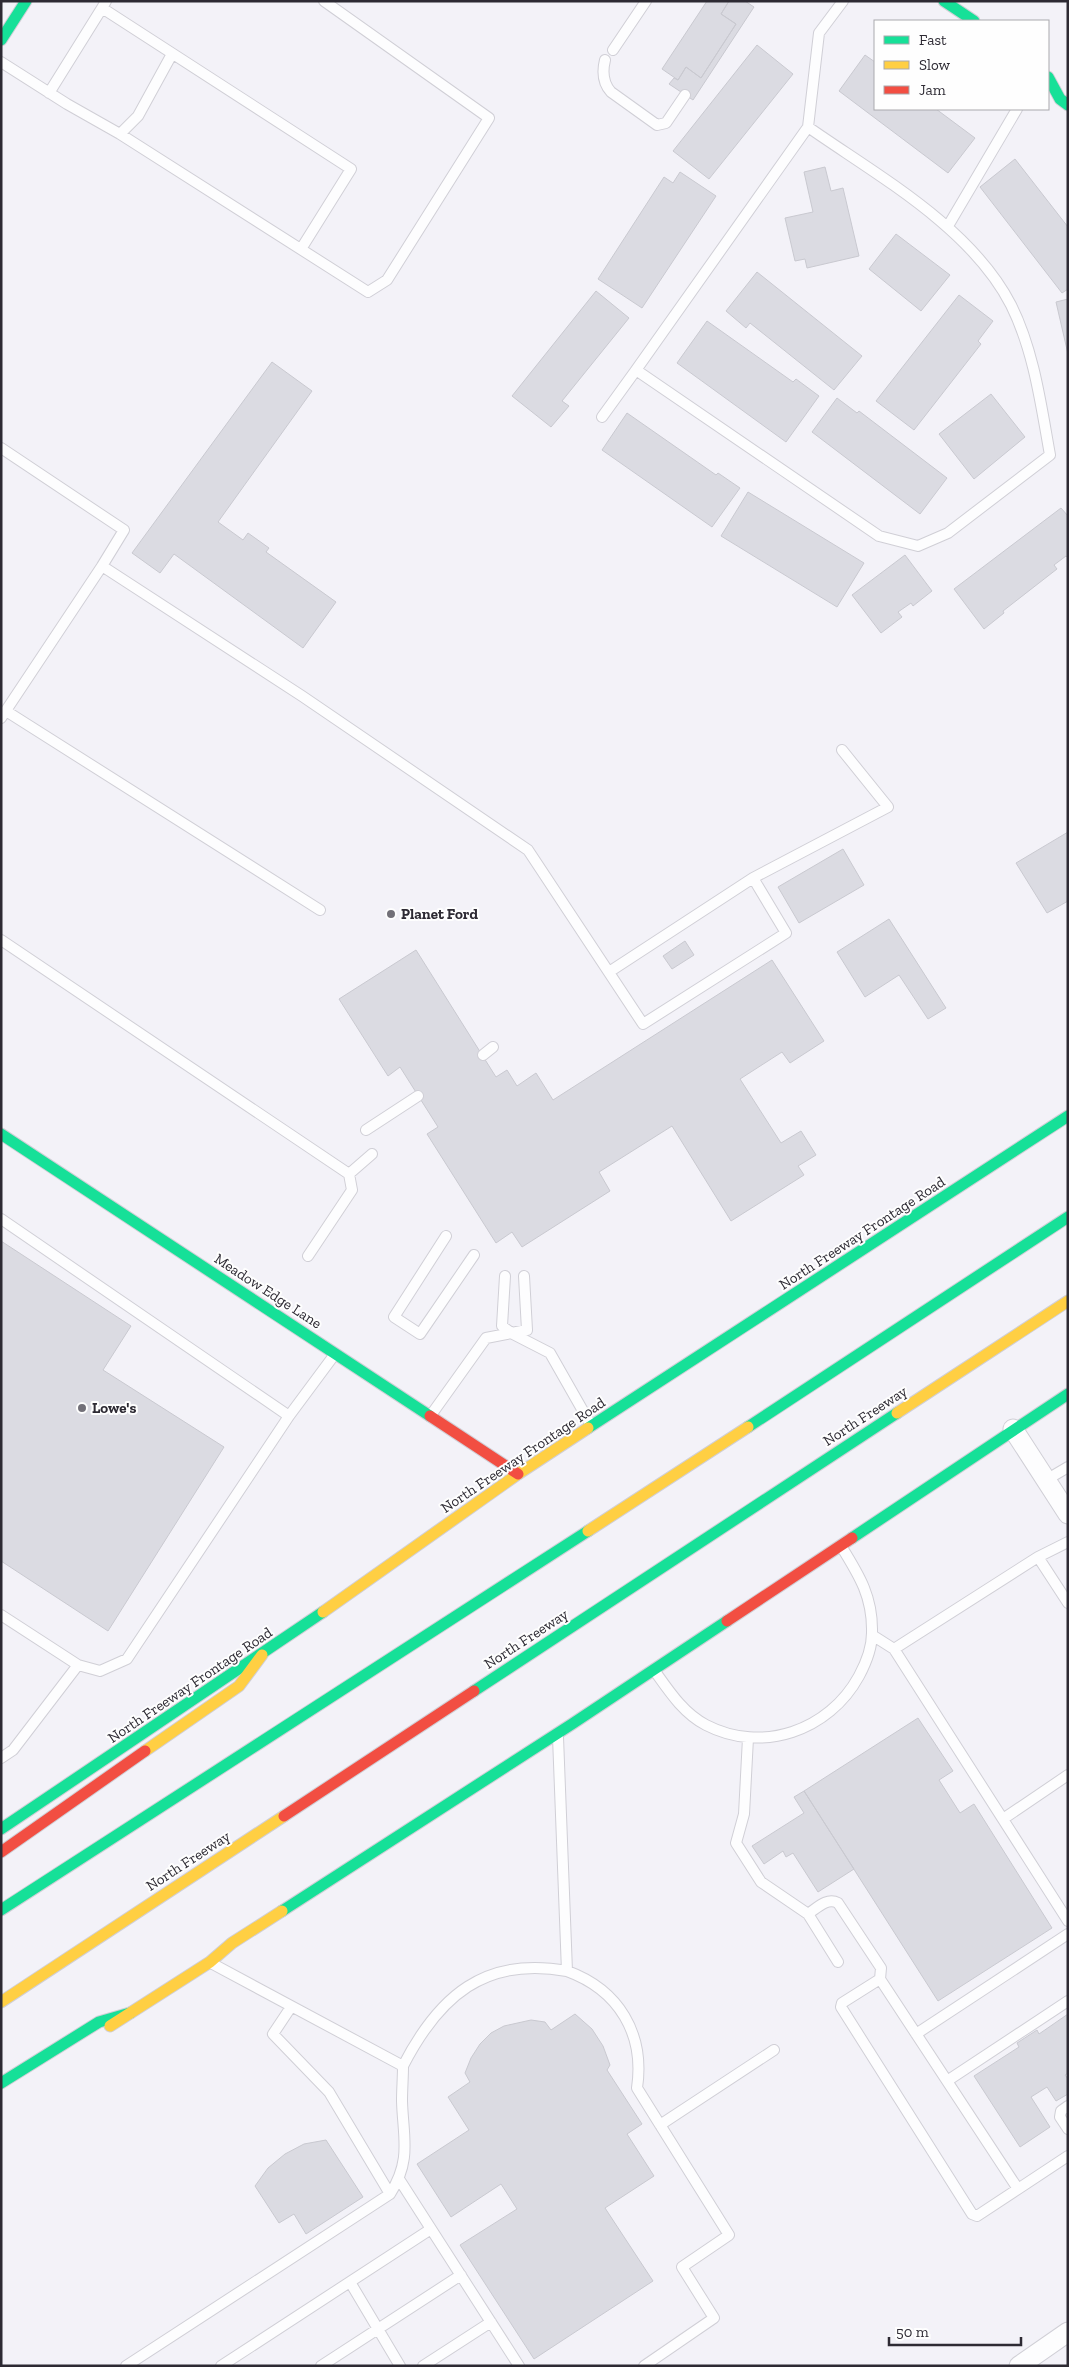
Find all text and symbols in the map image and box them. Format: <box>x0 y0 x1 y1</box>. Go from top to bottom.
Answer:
legend <box>874 20 1049 110</box>
text: Fast <box>919 31 947 49</box>
text: Slow <box>919 56 951 74</box>
text: Jam <box>919 81 946 99</box>
place label: Planet Ford <box>401 905 478 923</box>
marker: Planet Ford <box>385 908 397 920</box>
street label: North Freeway Frontage Road <box>776 1172 949 1293</box>
street label: Meadow Edge Lane <box>211 1250 325 1332</box>
street label: North Freeway <box>820 1382 911 1450</box>
street label: North Freeway Frontage Road <box>437 1393 609 1517</box>
place label: Lowe's <box>92 1399 136 1417</box>
marker: Lowe's <box>76 1402 88 1414</box>
street label: North Freeway <box>481 1605 572 1673</box>
street label: North Freeway Frontage Road <box>104 1623 276 1747</box>
street label: North Freeway <box>143 1827 234 1895</box>
scale bar <box>889 2314 1022 2346</box>
text: 50 m <box>896 2323 929 2341</box>

